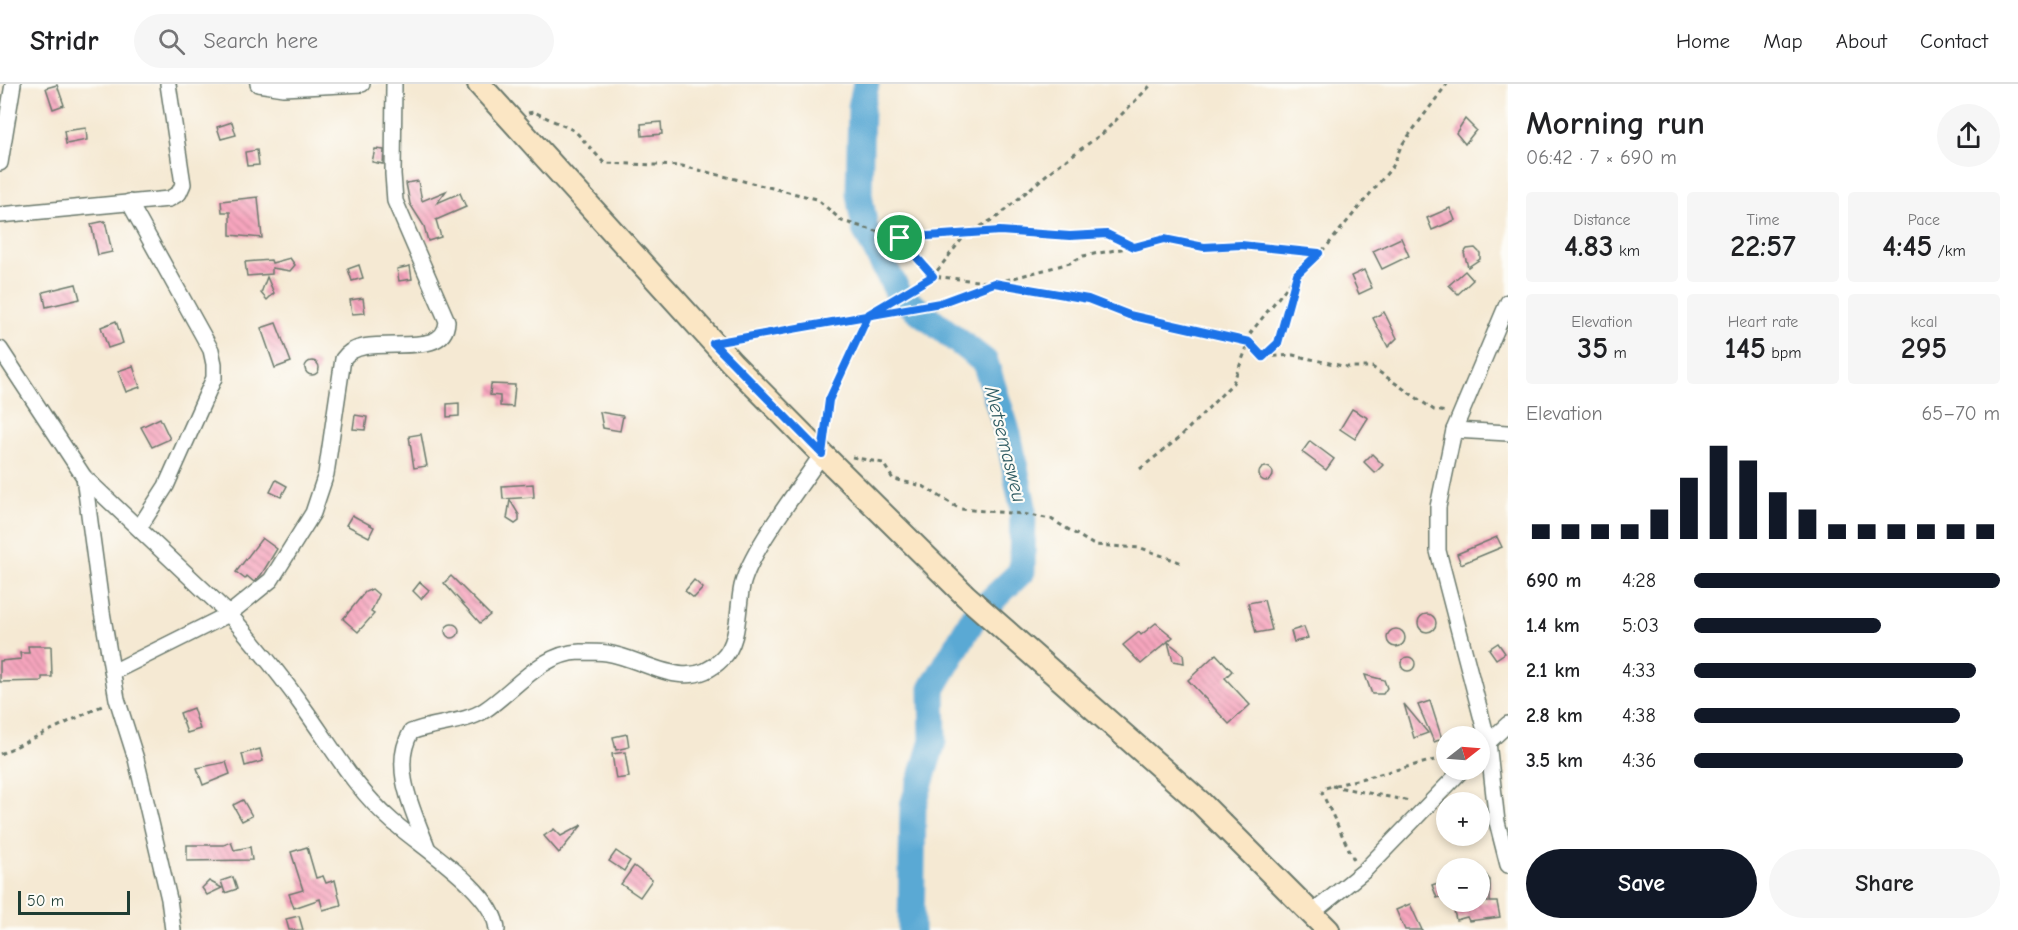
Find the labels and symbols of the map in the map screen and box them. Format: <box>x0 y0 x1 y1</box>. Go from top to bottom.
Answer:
pin <box>874 212 925 263</box>
water label: Metsemasweu <box>980 383 1031 505</box>
north arrow <box>1436 726 1490 780</box>
scale bar <box>18 888 130 916</box>

